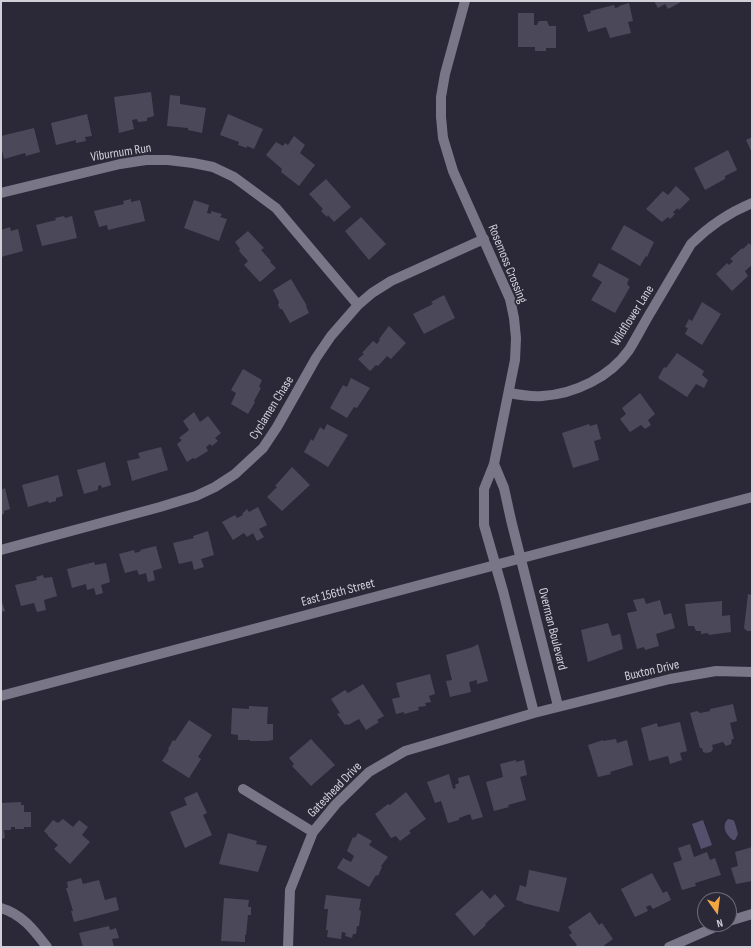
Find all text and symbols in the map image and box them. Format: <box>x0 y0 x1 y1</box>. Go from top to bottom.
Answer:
street label: Viburnum Run <box>90 141 152 165</box>
street label: Rosemoss Crossing <box>484 222 530 306</box>
street label: Wildflower Lane <box>608 283 658 349</box>
street label: Cyclamen Chase <box>246 373 298 443</box>
street label: East 156th Street <box>300 576 376 610</box>
street label: Overman Boulevard <box>534 586 570 672</box>
street label: Buxton Drive <box>623 657 681 685</box>
street label: Gateshead Drive <box>305 759 365 821</box>
north arrow <box>697 892 737 932</box>
text: N <box>715 916 724 930</box>

